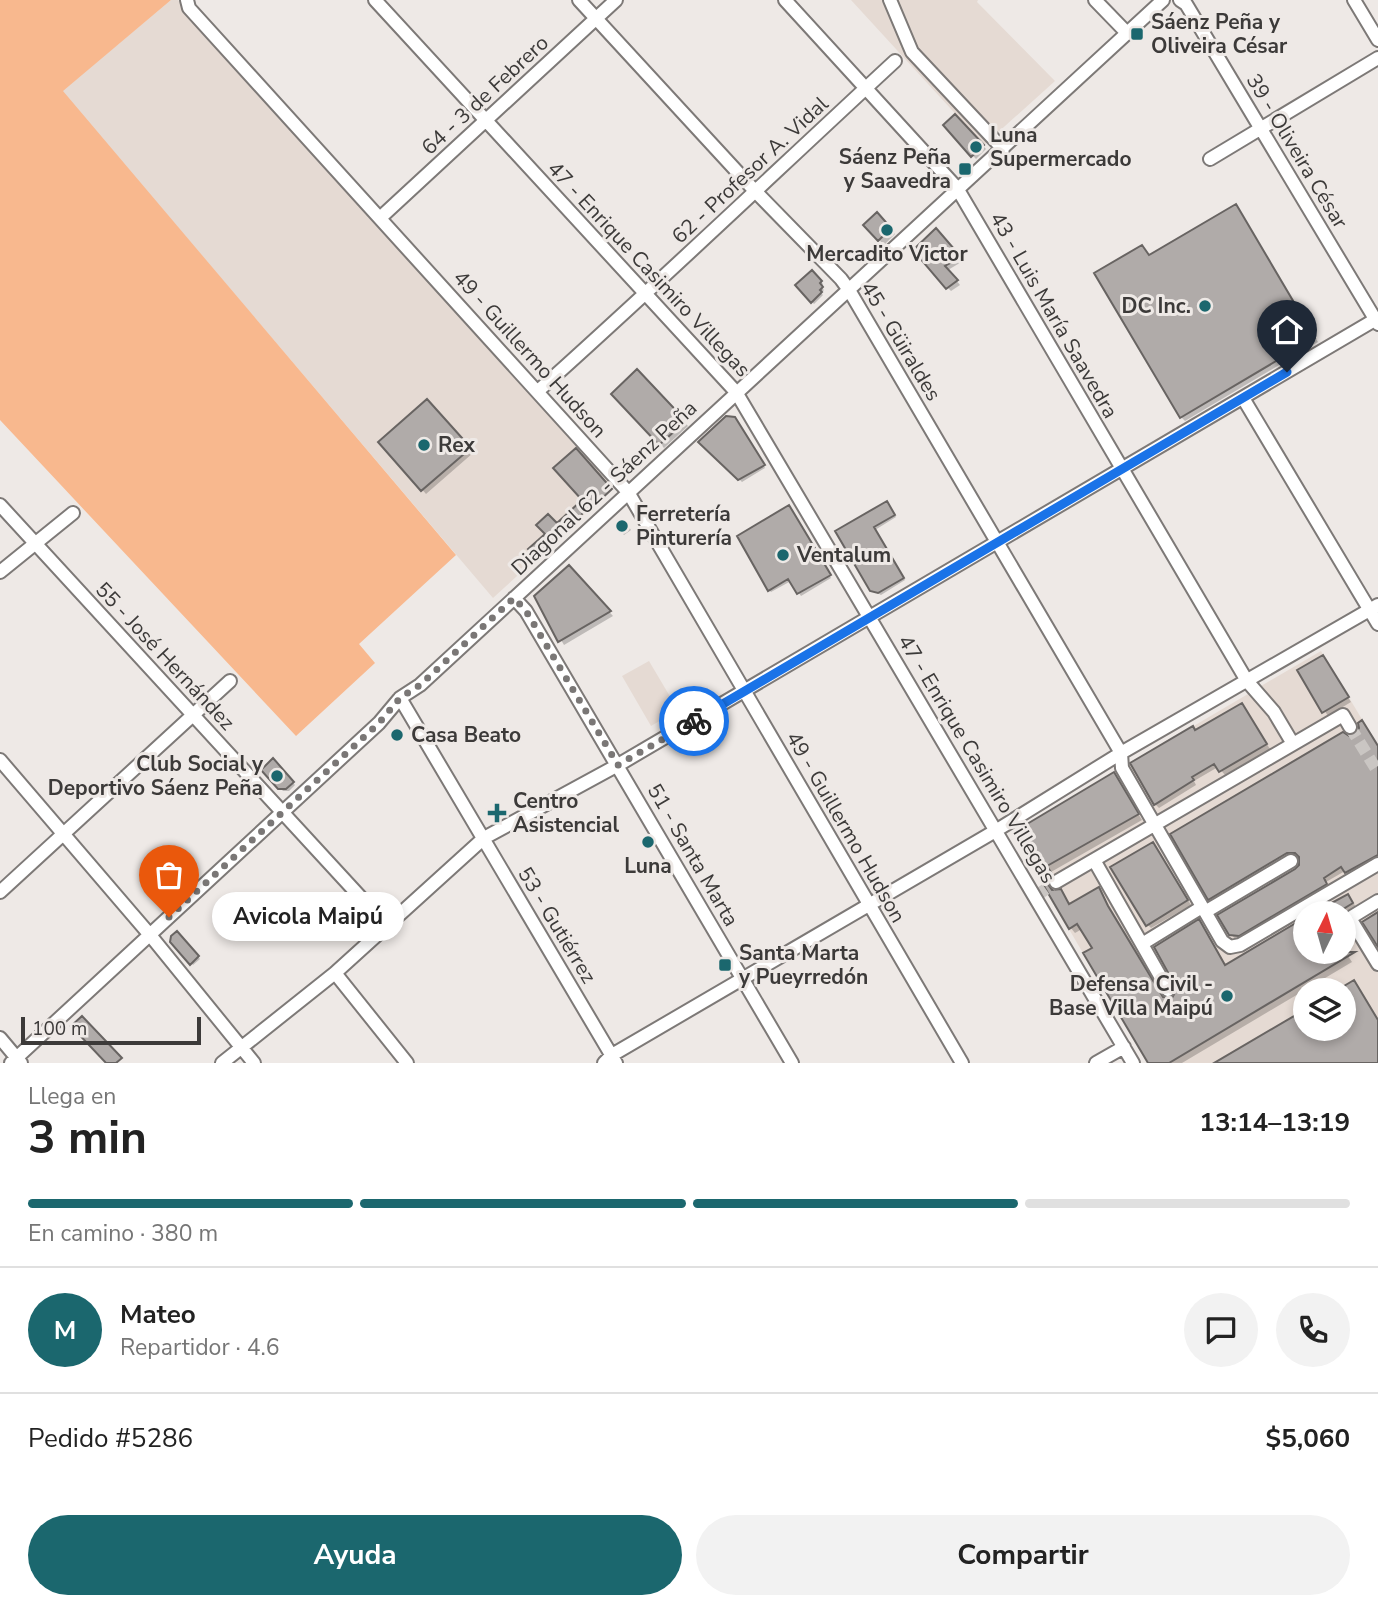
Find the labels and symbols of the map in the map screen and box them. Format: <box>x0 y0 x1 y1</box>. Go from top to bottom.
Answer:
place label: Sáenz Peña y Oliveira César <box>1151 8 1288 60</box>
marker: Sáenz Peña y Oliveira César <box>1129 26 1145 42</box>
street label: 64 - 3 de Febrero <box>416 29 554 161</box>
street label: 39 - Oliveira César <box>1240 68 1355 234</box>
street label: 62 - Profesor A. Vidal <box>666 90 835 250</box>
place label: Luna Supermercado <box>990 121 1132 173</box>
marker: Luna Supermercado <box>968 139 984 155</box>
place label: Sáenz Peña y Saavedra <box>839 143 951 195</box>
street label: 47 - Enrique Casimiro Villegas <box>541 155 757 383</box>
marker: Sáenz Peña y Saavedra <box>957 161 973 177</box>
street label: 43 - Luis María Saavedra <box>983 207 1125 423</box>
marker: Mercadito Victor <box>879 222 895 238</box>
place label: Mercadito Victor <box>806 240 968 268</box>
street label: 49 - Guillermo Hudson <box>447 264 613 444</box>
street label: 45 - Güiraldes <box>854 276 948 406</box>
place label: DC Inc. <box>1122 292 1191 320</box>
marker: DC Inc. <box>1197 298 1213 314</box>
pin <box>1257 300 1317 372</box>
street label: Diagonal 62 - Sáenz Peña <box>505 394 703 582</box>
place label: Rex <box>438 431 475 459</box>
marker: Rex <box>416 437 432 453</box>
place label: Ferretería Pinturería <box>636 500 732 552</box>
marker: Ferretería Pinturería <box>614 518 630 534</box>
place label: Ventalum <box>796 541 891 569</box>
marker: Ventalum <box>775 547 791 563</box>
street label: 55 - José Hernández <box>89 576 241 736</box>
street label: 47 - Enrique Casimiro Villegas <box>891 629 1063 889</box>
courier <box>659 686 729 756</box>
place label: Casa Beato <box>411 721 521 749</box>
street label: 49 - Guillermo Hudson <box>780 726 912 928</box>
marker: Casa Beato <box>389 727 405 743</box>
place label: Club Social y Deportivo Sáenz Peña <box>48 750 264 802</box>
marker: Club Social y Deportivo Sáenz Peña <box>269 768 285 784</box>
street label: 51 - Santa Marta <box>641 779 745 931</box>
place label: Centro Asistencial <box>513 787 620 839</box>
marker: Centro Asistencial <box>487 803 507 823</box>
marker: Luna <box>640 834 656 850</box>
pin <box>139 845 199 917</box>
place label: Luna <box>624 852 672 880</box>
street label: 53 - Gutiérrez <box>511 862 603 989</box>
callout: Avicola Maipú <box>211 892 404 942</box>
north arrow <box>1293 901 1356 964</box>
place label: Santa Marta y Pueyrredón <box>738 939 868 991</box>
marker: Santa Marta y Pueyrredón <box>717 957 733 973</box>
place label: Defensa Civil - Base Villa Maipú <box>1049 970 1213 1022</box>
marker: Defensa Civil - Base Villa Maipú <box>1219 988 1235 1004</box>
scale bar <box>21 1014 201 1046</box>

